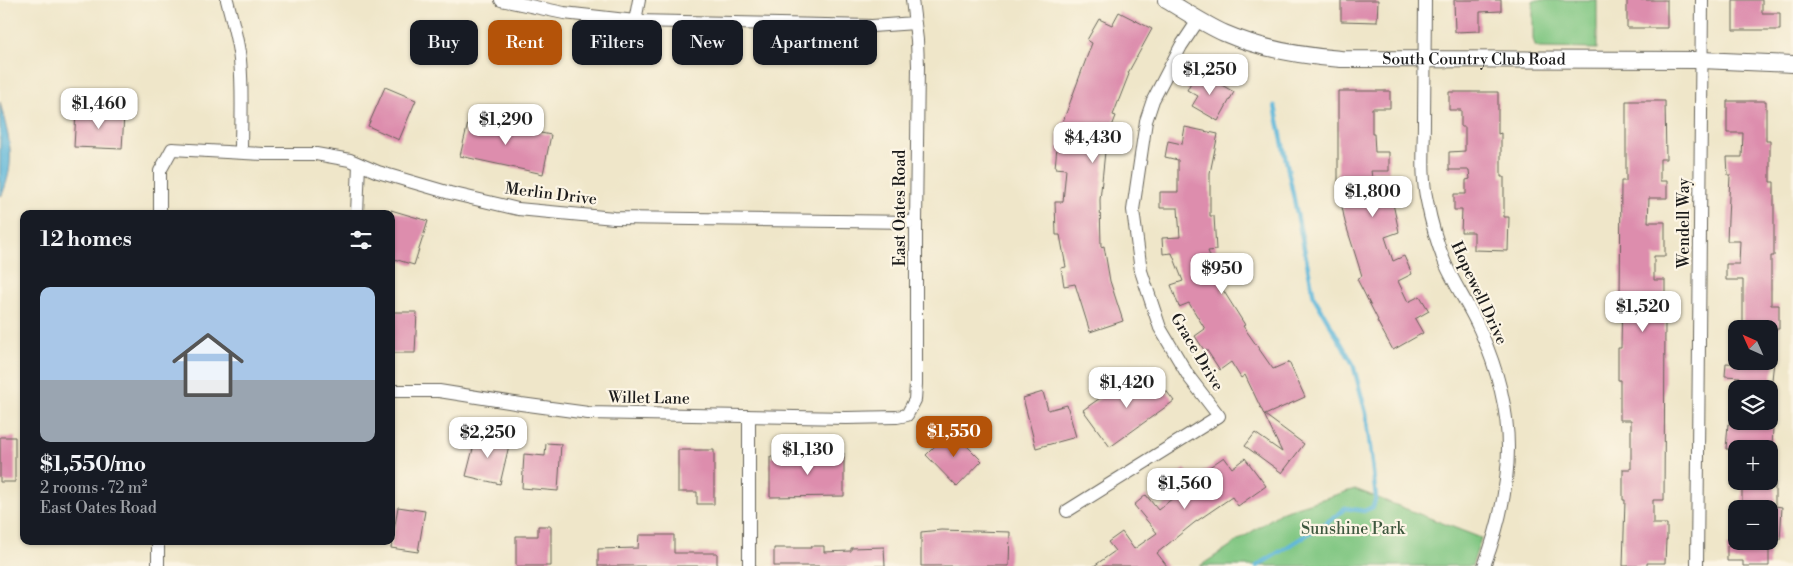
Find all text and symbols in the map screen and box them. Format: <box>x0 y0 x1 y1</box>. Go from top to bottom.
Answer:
chip: Buy <box>410 20 478 65</box>
chip: Rent <box>488 20 562 65</box>
chip: Filters <box>572 20 662 65</box>
chip: New <box>672 20 743 65</box>
chip: Apartment <box>753 20 877 65</box>
street label: South Country Club Road <box>1382 49 1566 70</box>
pin: $1,250 <box>1169 54 1251 96</box>
text: $1,250 <box>1183 60 1237 80</box>
pin: $1,460 <box>58 88 140 130</box>
text: $1,460 <box>72 94 126 114</box>
pin: $1,290 <box>465 104 547 146</box>
text: $1,290 <box>479 110 533 130</box>
pin: $4,430 <box>1052 121 1134 164</box>
text: $4,430 <box>1064 128 1122 148</box>
street label: East Oates Road <box>890 150 910 266</box>
pin: $1,800 <box>1332 176 1414 218</box>
street label: Merlin Drive <box>504 178 598 210</box>
street label: Wendell Way <box>1674 178 1694 269</box>
text: $1,800 <box>1345 182 1401 202</box>
icon: filters <box>347 226 375 254</box>
text: 12 homes <box>40 227 132 253</box>
street label: Hopewell Drive <box>1446 238 1512 348</box>
pin: $950 <box>1192 252 1252 295</box>
text: $950 <box>1201 259 1243 279</box>
pin: $1,520 <box>1602 290 1684 333</box>
text: $1,520 <box>1616 297 1670 317</box>
street label: Grace Drive <box>1166 310 1228 394</box>
icon: home <box>163 320 253 410</box>
north arrow <box>1728 320 1778 370</box>
map controls <box>1728 320 1778 550</box>
pin: $1,420 <box>1086 366 1168 409</box>
text: $1,420 <box>1100 373 1154 393</box>
button: layers <box>1728 380 1778 430</box>
street label: Willet Lane <box>607 387 690 409</box>
pin: $2,250 <box>447 416 529 459</box>
pin: $1,550 <box>913 416 995 458</box>
text: $1,550 <box>927 422 981 442</box>
text: $2,250 <box>460 423 516 443</box>
pin: $1,130 <box>767 434 849 476</box>
text: $1,130 <box>782 440 834 460</box>
button: + <box>1728 440 1778 490</box>
text: $1,550/mo <box>40 452 146 478</box>
pin: $1,560 <box>1144 468 1226 510</box>
text: $1,560 <box>1158 474 1212 494</box>
text: 2 rooms · 72 m² <box>40 478 147 498</box>
text: East Oates Road <box>40 498 157 518</box>
button: − <box>1728 500 1778 550</box>
park label: Sunshine Park <box>1301 519 1407 539</box>

